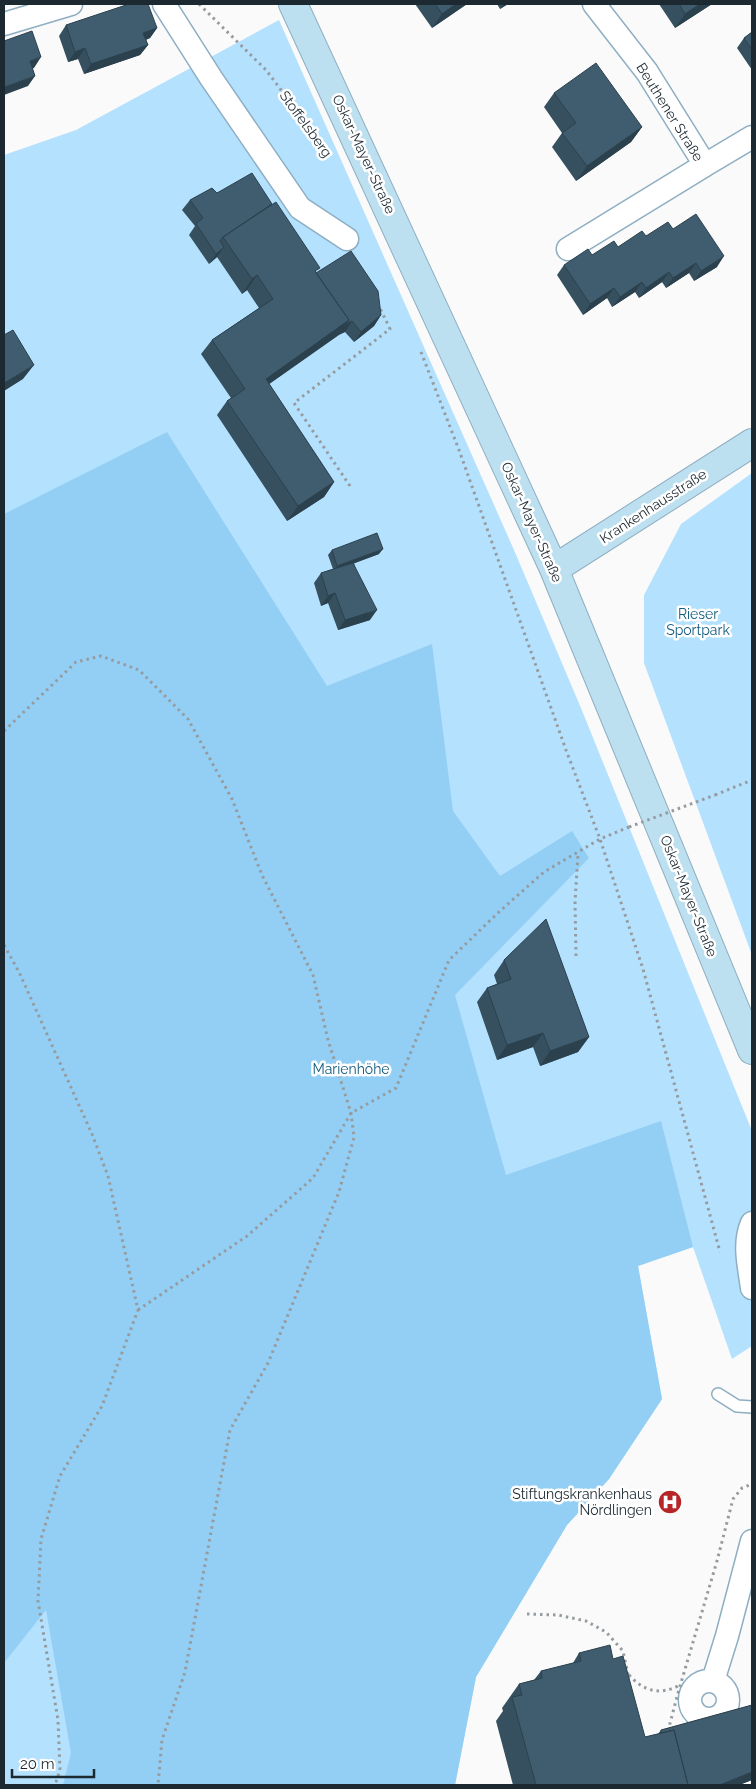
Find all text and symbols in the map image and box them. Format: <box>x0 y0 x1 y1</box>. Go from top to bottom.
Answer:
street label: Beuthener Straße <box>633 60 707 164</box>
street label: Stoffelsberg <box>277 88 335 160</box>
street label: Oskar-Mayer-Straße <box>329 92 399 216</box>
street label: Oskar-Mayer-Straße <box>498 460 566 584</box>
street label: Krankenhausstraße <box>597 466 709 546</box>
park label: Rieser Sportpark <box>666 606 730 638</box>
street label: Oskar-Mayer-Straße <box>657 833 721 959</box>
park label: Marienhöhe <box>312 1061 390 1077</box>
place label: Stiftungskrankenhaus Nördlingen <box>512 1486 652 1518</box>
hospital icon: Stiftungskrankenhaus Nördlingen <box>657 1489 683 1515</box>
scale bar <box>12 1746 95 1778</box>
text: 20 m <box>20 1755 55 1773</box>

